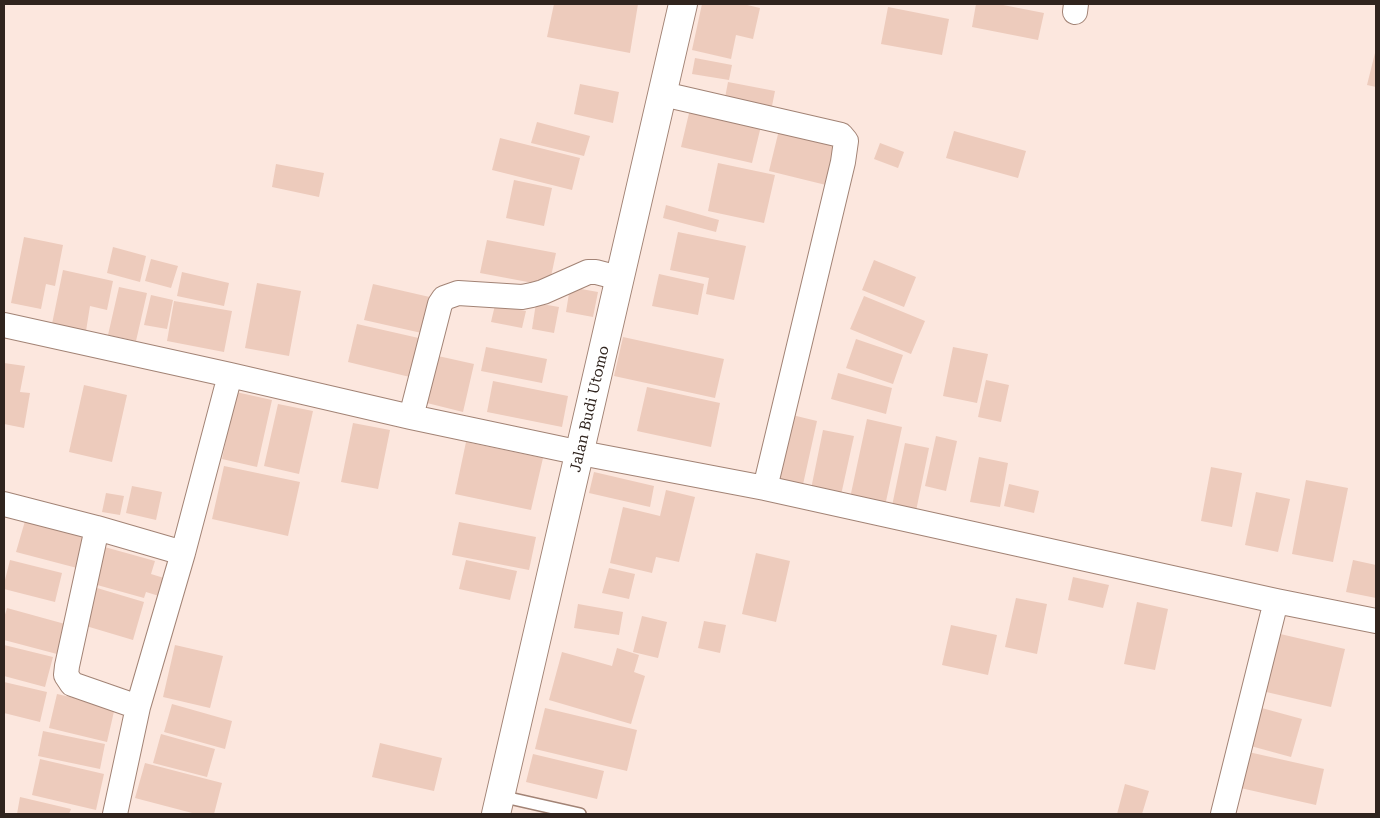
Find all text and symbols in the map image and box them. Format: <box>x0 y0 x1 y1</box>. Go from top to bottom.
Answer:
street label: Jalan Budi Utomo <box>567 344 613 474</box>

